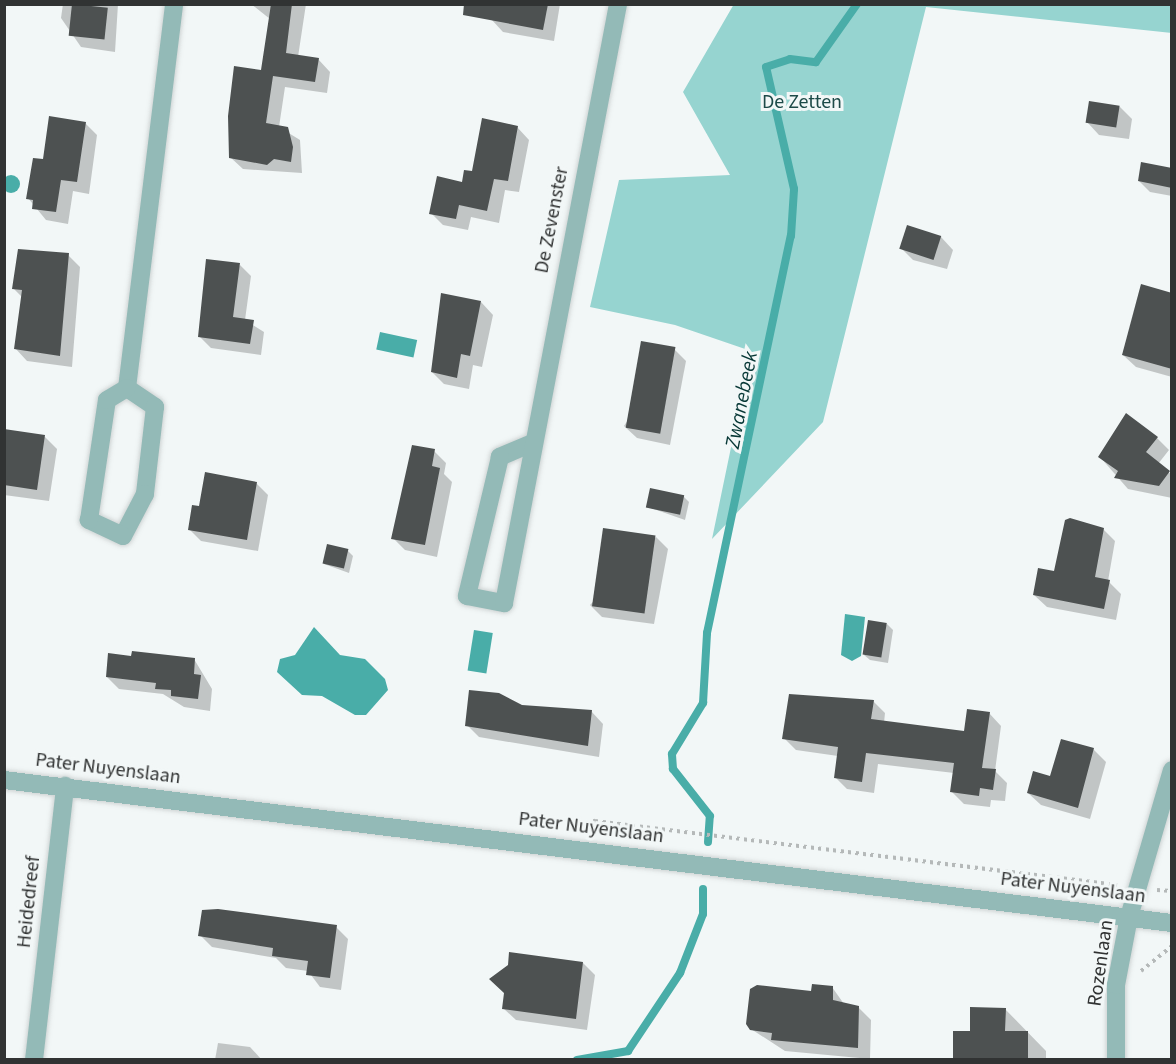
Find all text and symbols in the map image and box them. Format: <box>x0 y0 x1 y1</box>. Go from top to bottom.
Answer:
park label: De Zetten <box>762 90 842 114</box>
street label: De Zevenster <box>530 165 574 275</box>
water label: Zwanebeek <box>719 349 763 451</box>
street label: Pater Nuyenslaan <box>34 748 182 790</box>
street label: Pater Nuyenslaan <box>517 807 665 849</box>
street label: Heidedreef <box>12 855 46 949</box>
street label: Pater Nuyenslaan <box>999 867 1147 909</box>
street label: Rozenlaan <box>1083 918 1119 1008</box>

